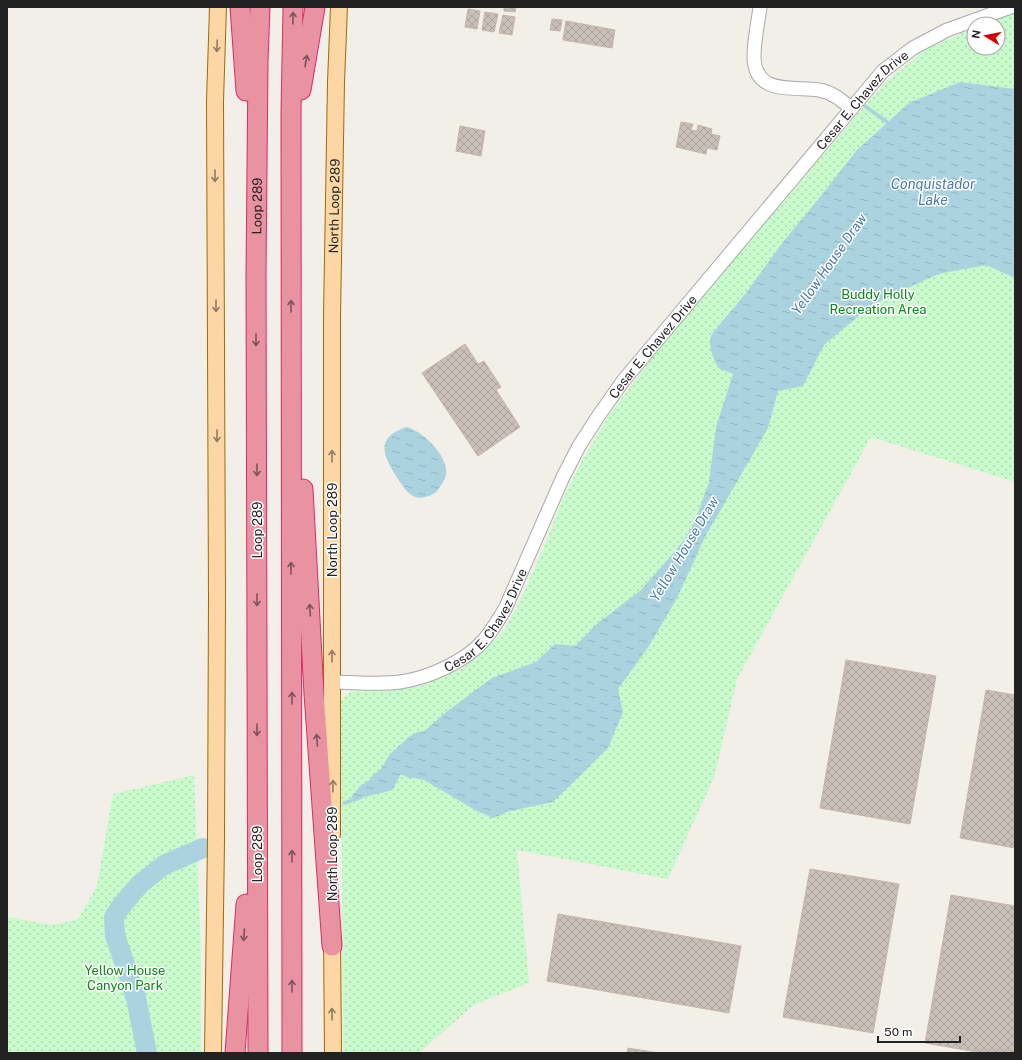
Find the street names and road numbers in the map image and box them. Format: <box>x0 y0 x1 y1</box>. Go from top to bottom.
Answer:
street label: Cesar E. Chavez Drive <box>813 47 911 153</box>
street label: North Loop 289 <box>326 159 342 254</box>
street label: Loop 289 <box>249 177 264 235</box>
street label: Cesar E. Chavez Drive <box>606 292 700 401</box>
street label: North Loop 289 <box>325 483 340 577</box>
street label: Loop 289 <box>250 502 265 558</box>
street label: Cesar E. Chavez Drive <box>441 566 529 675</box>
street label: North Loop 289 <box>325 807 340 901</box>
street label: Loop 289 <box>250 826 265 882</box>

